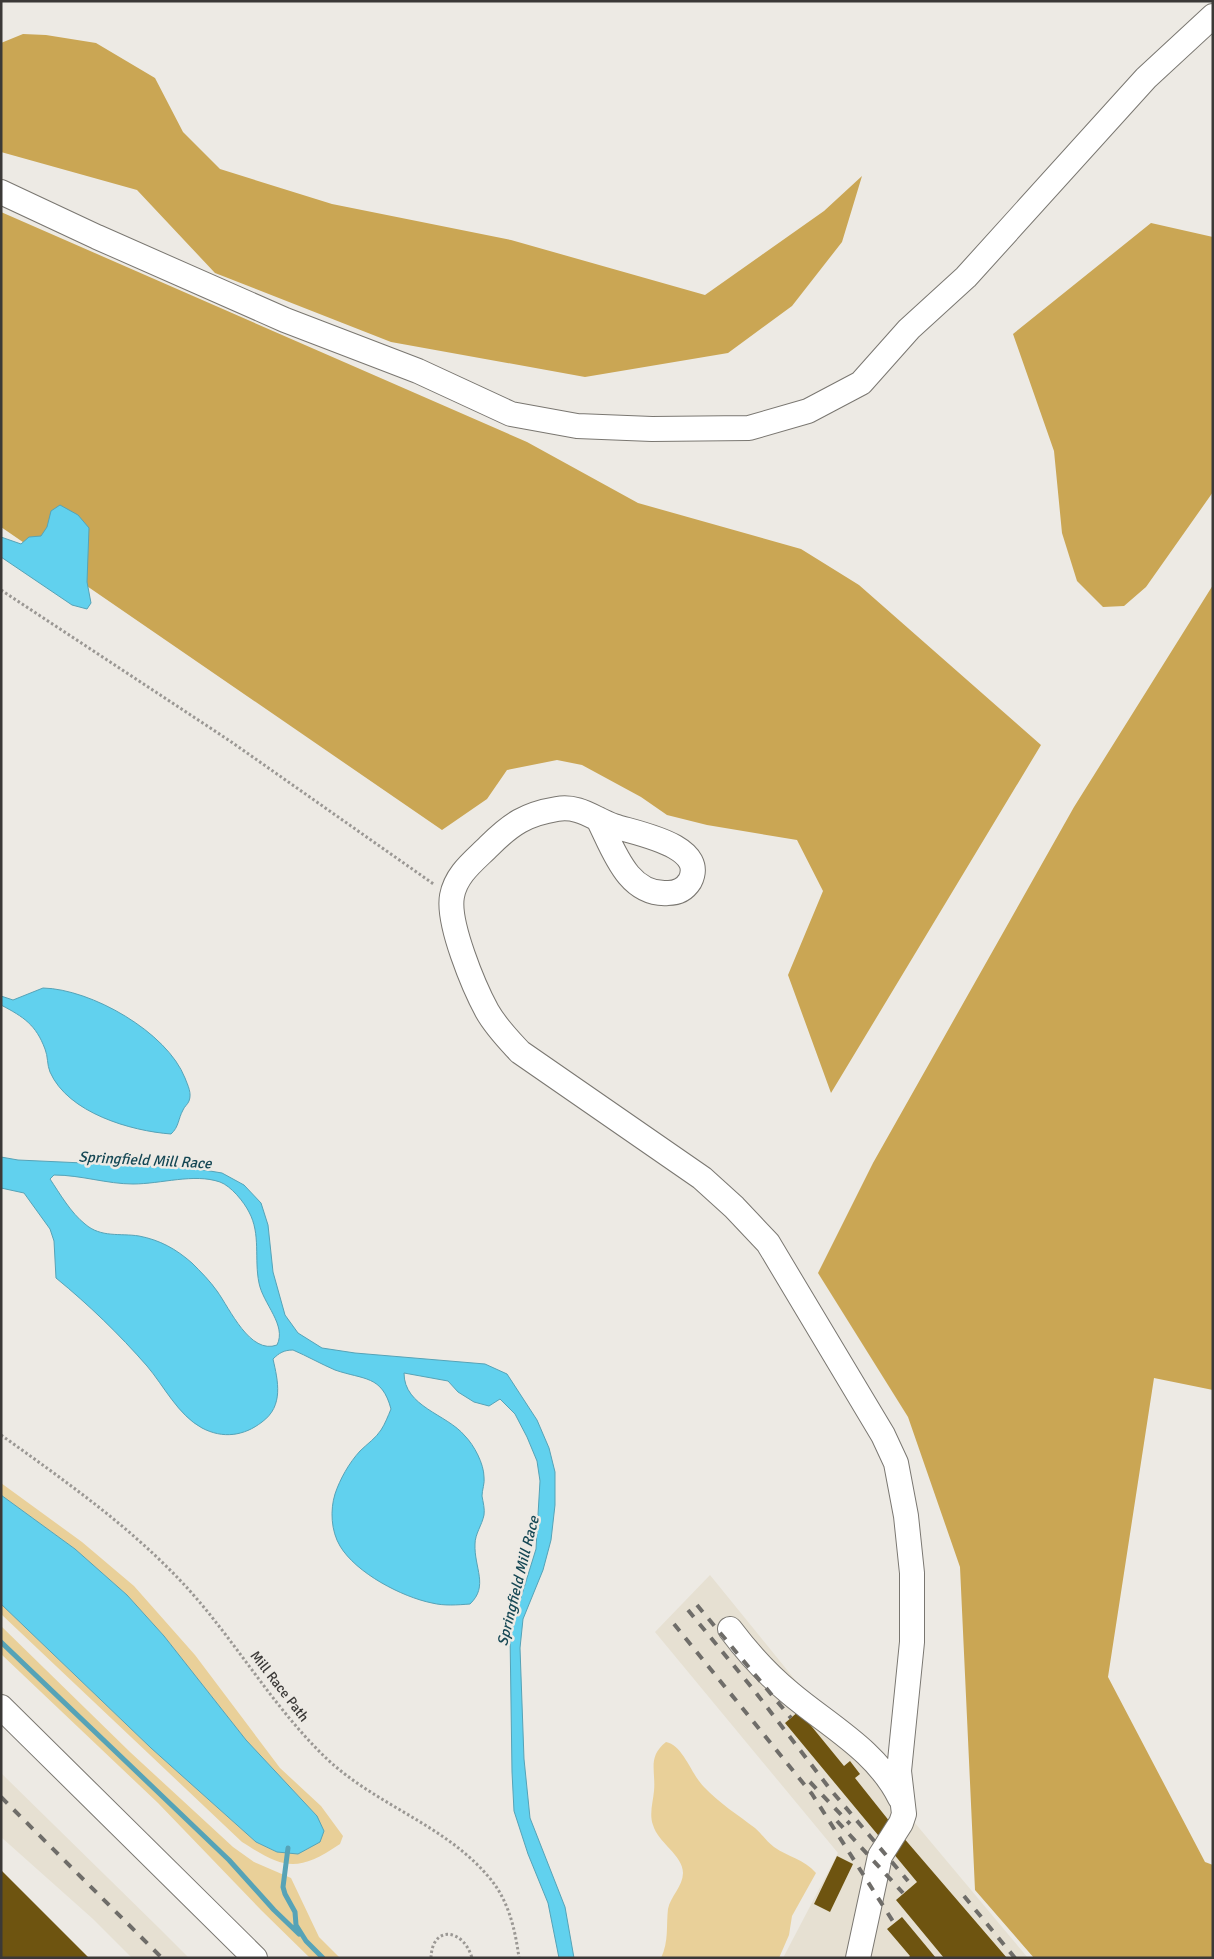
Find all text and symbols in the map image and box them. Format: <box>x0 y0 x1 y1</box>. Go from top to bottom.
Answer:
water label: Springfield Mill Race <box>78 1148 213 1173</box>
water label: Springfield Mill Race <box>493 1513 543 1648</box>
street label: Mill Race Path <box>247 1647 313 1725</box>

